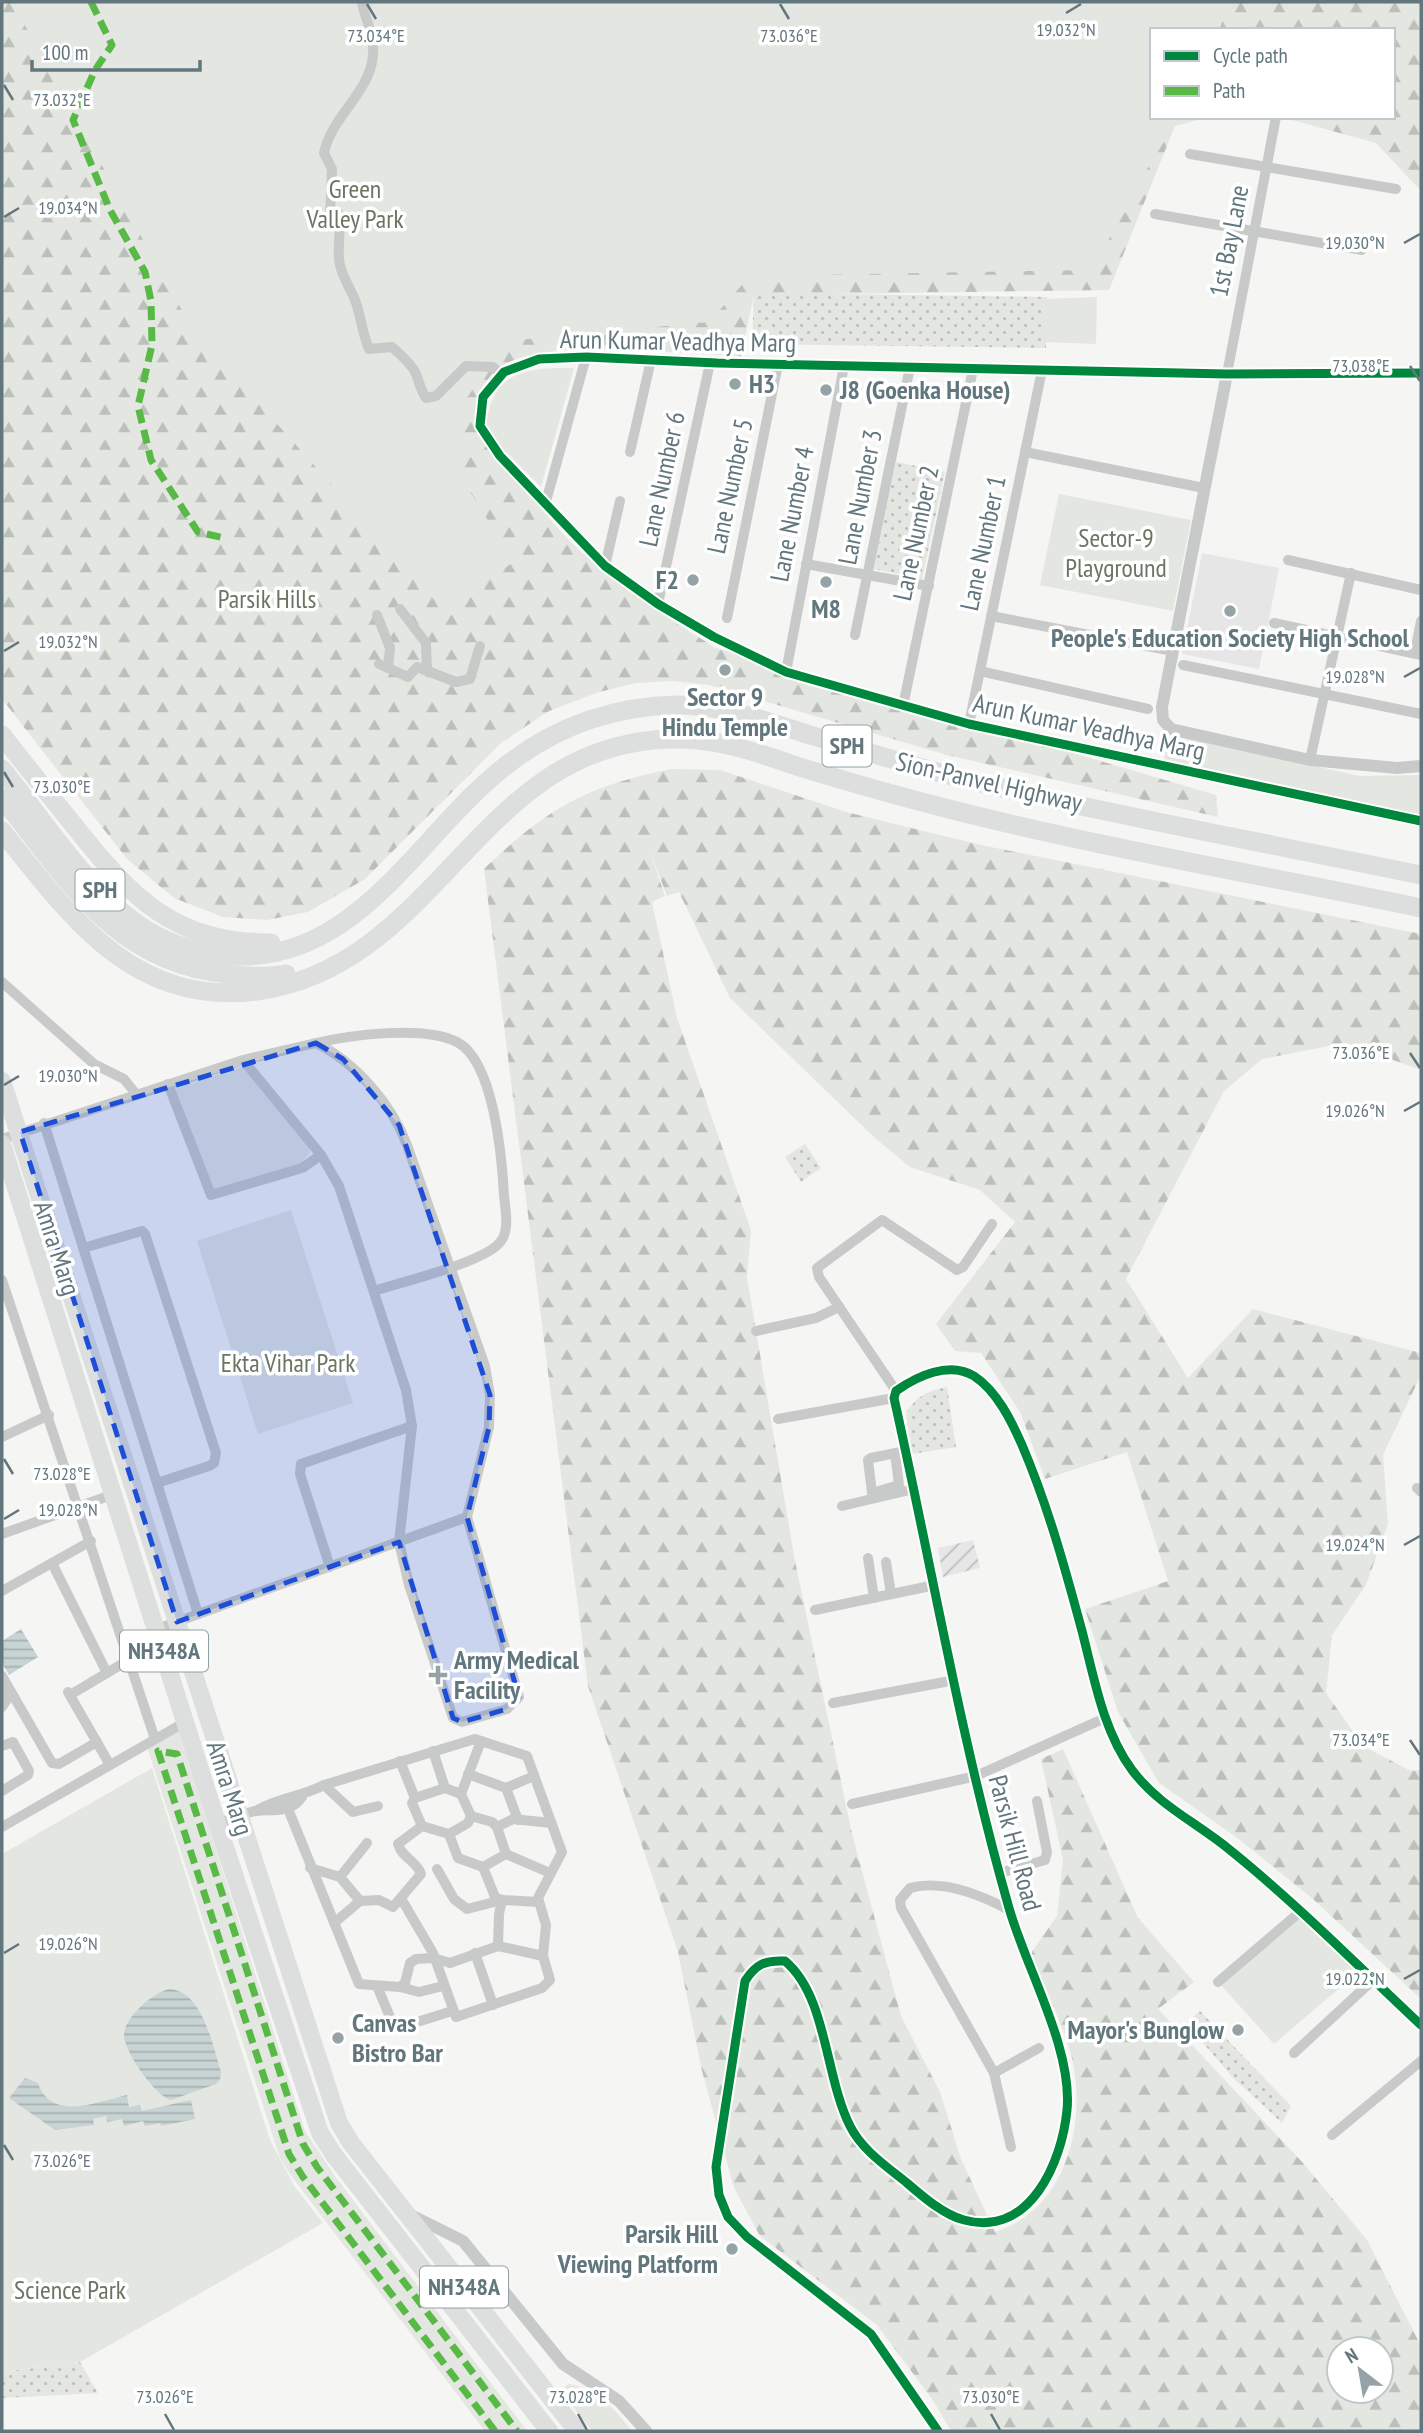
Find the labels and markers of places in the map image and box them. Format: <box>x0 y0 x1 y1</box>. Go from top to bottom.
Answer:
place label: H3 <box>749 367 775 400</box>
place label: J8 (Goenka House) <box>839 373 1010 406</box>
marker: H3 <box>727 376 743 392</box>
marker: J8 (Goenka House) <box>818 382 834 398</box>
place label: F2 <box>656 563 679 596</box>
marker: F2 <box>685 572 701 588</box>
marker: M8 <box>818 574 834 590</box>
place label: M8 <box>811 592 841 625</box>
marker: People's Education Society High School <box>1222 603 1238 619</box>
place label: People's Education Society High School <box>1051 621 1410 654</box>
marker: Sector 9 Hindu Temple <box>717 662 733 678</box>
place label: Sector 9 Hindu Temple <box>662 680 788 743</box>
place label: Army Medical Facility <box>453 1643 579 1706</box>
marker: Army Medical Facility <box>428 1665 448 1685</box>
place label: Canvas Bistro Bar <box>352 2006 443 2069</box>
place label: Mayor's Bunglow <box>1067 2013 1225 2046</box>
marker: Mayor's Bunglow <box>1230 2022 1246 2038</box>
marker: Canvas Bistro Bar <box>330 2030 346 2046</box>
place label: Parsik Hill Viewing Platform <box>557 2217 719 2280</box>
marker: Parsik Hill Viewing Platform <box>724 2241 740 2257</box>

